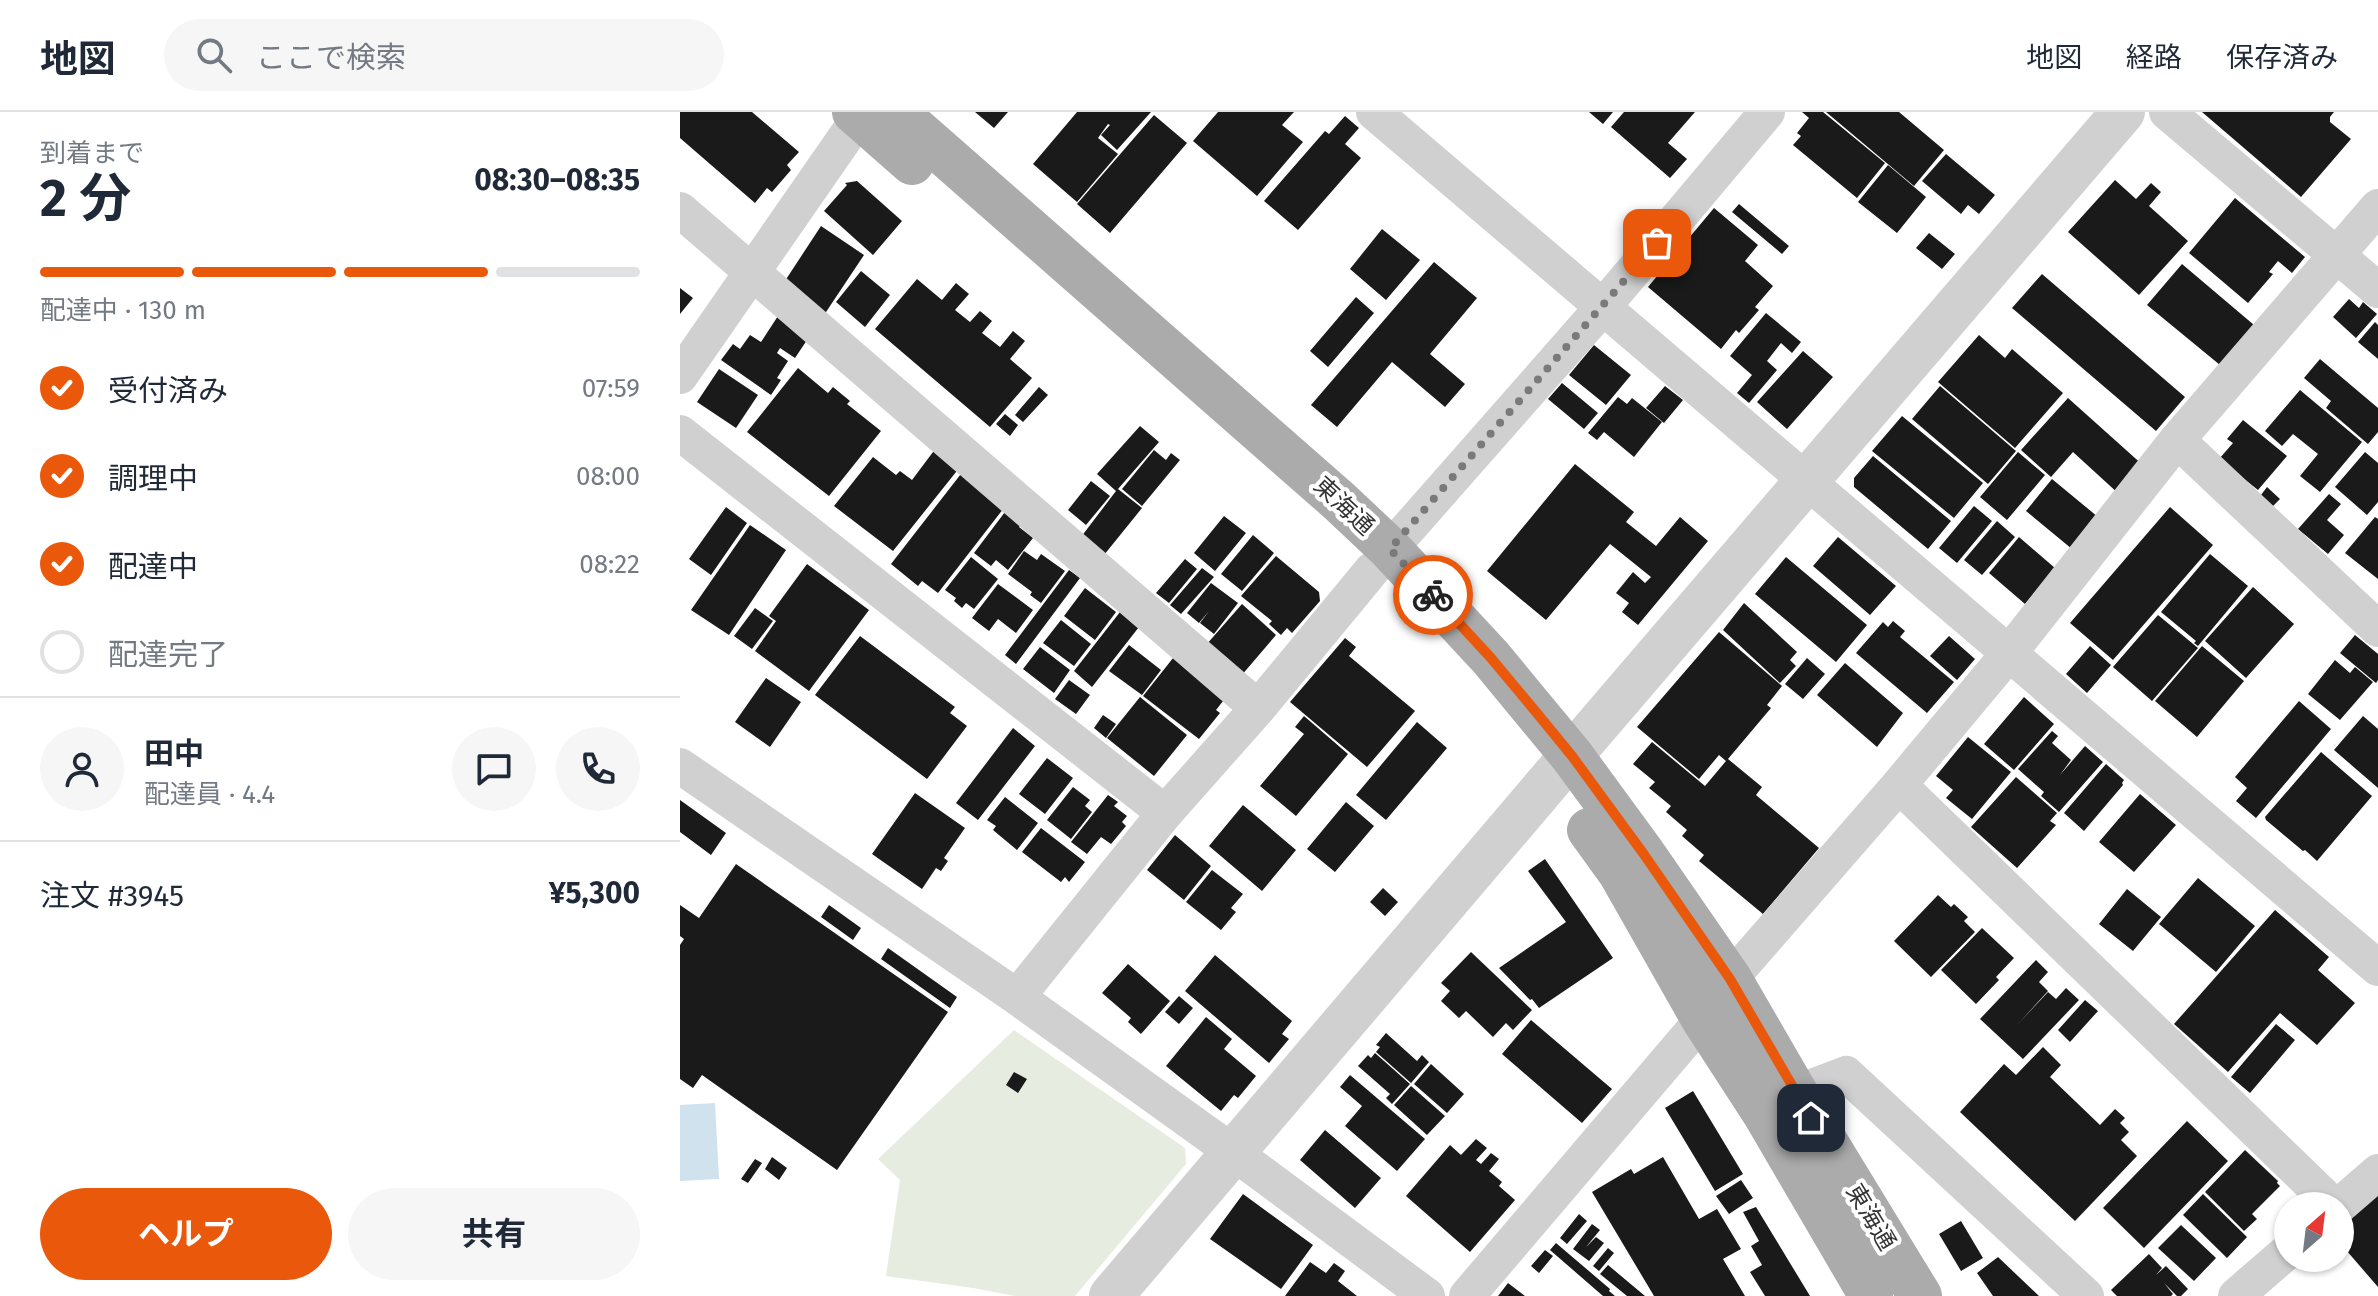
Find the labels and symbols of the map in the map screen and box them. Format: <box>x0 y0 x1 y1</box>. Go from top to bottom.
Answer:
pin <box>1623 209 1691 277</box>
street label: 東海通 <box>1308 471 1380 541</box>
courier <box>1393 555 1473 635</box>
pin <box>1777 1084 1845 1152</box>
street label: 東海通 <box>1840 1179 1902 1255</box>
north arrow <box>2274 1192 2354 1272</box>

